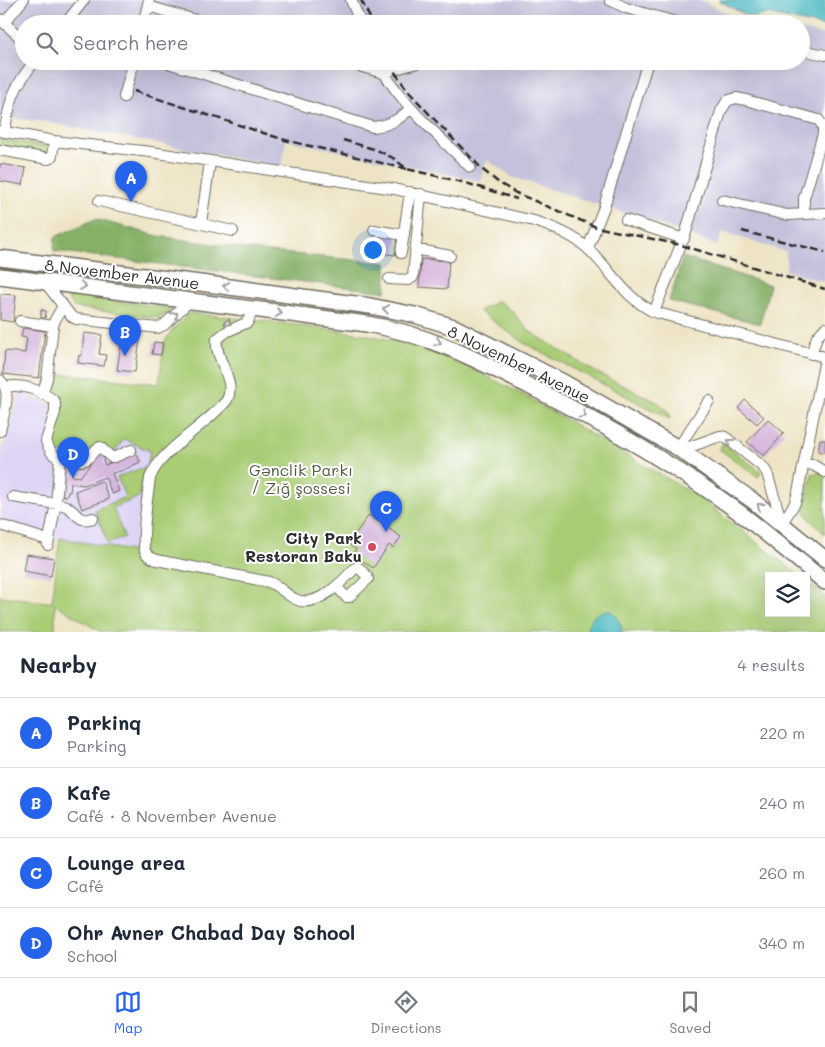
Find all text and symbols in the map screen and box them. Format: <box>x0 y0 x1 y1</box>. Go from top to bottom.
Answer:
search box <box>15 15 810 70</box>
icon: search <box>33 29 61 57</box>
text: Search here <box>73 30 189 55</box>
pin: A <box>115 161 147 202</box>
your location <box>360 237 386 263</box>
street label: 8 November Avenue <box>43 254 201 293</box>
one-way arrow <box>79 280 87 291</box>
one-way arrow <box>221 281 229 292</box>
one-way arrow <box>382 305 391 315</box>
one-way arrow <box>275 307 283 318</box>
one-way arrow <box>169 312 178 321</box>
pin: B <box>109 315 141 356</box>
street label: 8 November Avenue <box>445 320 594 407</box>
one-way arrow <box>433 336 442 347</box>
one-way arrow <box>578 409 587 419</box>
pin: D <box>57 437 89 478</box>
one-way arrow <box>726 439 736 448</box>
park label: Gənclik Parkı / Zığ şossesi <box>249 459 353 498</box>
pin: C <box>370 491 402 532</box>
one-way arrow <box>756 503 766 512</box>
place label: City Park Restoran Baku <box>245 527 362 566</box>
marker: City Park Restoran Baku <box>366 541 378 553</box>
map controls <box>765 572 810 617</box>
button: layers <box>765 572 810 617</box>
text: Nearby <box>20 651 97 678</box>
text: 4 results <box>737 654 805 675</box>
text: Parkinq <box>67 710 141 735</box>
text: A <box>30 722 42 743</box>
text: 220 m <box>759 722 805 743</box>
text: Parking <box>67 735 126 756</box>
text: Kafe <box>67 780 111 805</box>
text: B <box>31 792 41 813</box>
text: 240 m <box>759 792 805 813</box>
text: Café · 8 November Avenue <box>67 805 277 826</box>
text: Lounge area <box>67 850 185 875</box>
text: C <box>30 862 42 883</box>
text: 260 m <box>759 862 805 883</box>
text: Café <box>67 875 104 896</box>
text: Ohr Avner Chabad Day School <box>67 920 355 945</box>
text: D <box>30 932 42 953</box>
text: 340 m <box>758 932 805 953</box>
text: School <box>67 945 117 966</box>
tab: Map <box>114 988 142 1037</box>
tab: Directions <box>370 988 442 1037</box>
tab: Saved <box>669 988 711 1037</box>

